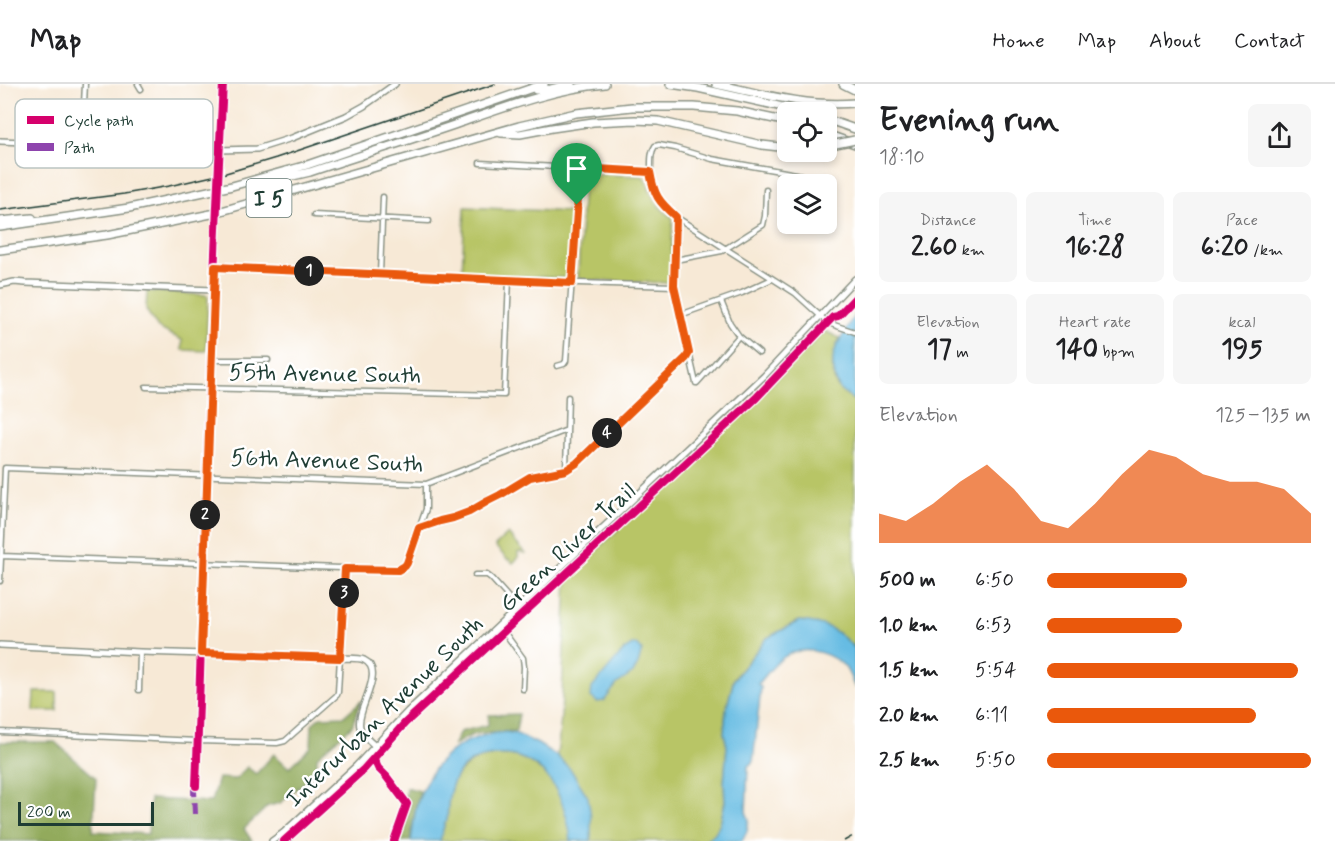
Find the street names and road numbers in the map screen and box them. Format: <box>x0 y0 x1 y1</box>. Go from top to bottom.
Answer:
road number: I 5 <box>246 179 292 217</box>
street label: 55th Avenue South <box>229 357 421 392</box>
street label: 56th Avenue South <box>230 443 424 480</box>
street label: Green River Trail <box>493 477 643 620</box>
street label: Interurban Avenue South <box>280 609 491 815</box>

